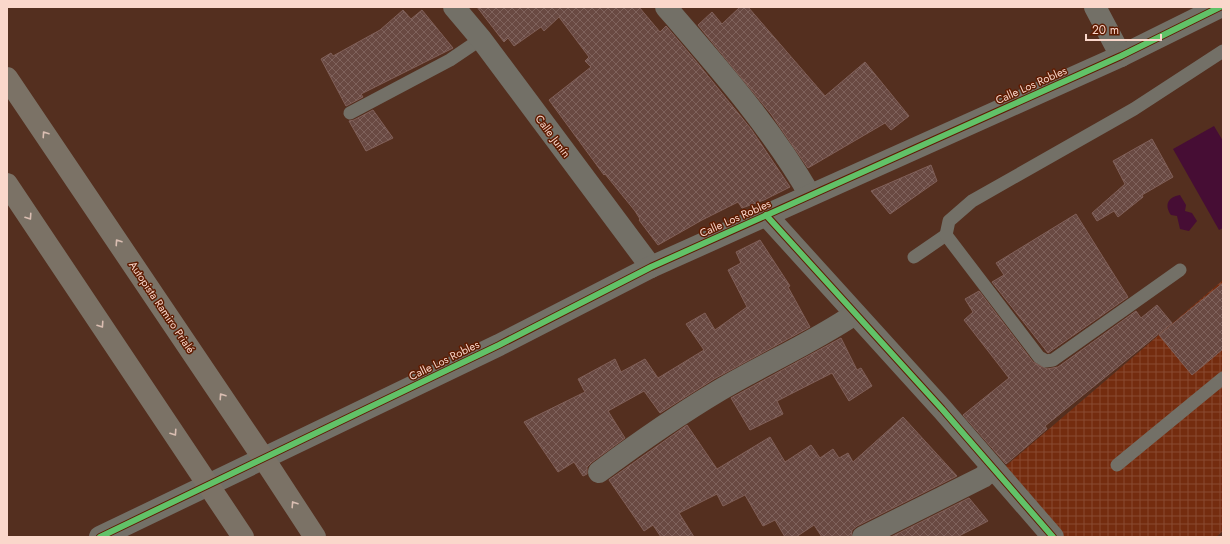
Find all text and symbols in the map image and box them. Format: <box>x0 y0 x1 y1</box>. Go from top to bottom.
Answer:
scale bar <box>1086 16 1161 42</box>
text: 20 m <box>1092 21 1119 39</box>
street label: Calle Los Robles <box>993 62 1070 108</box>
street label: Calle Junín <box>532 111 574 161</box>
one-way arrow <box>42 131 50 138</box>
street label: Calle Los Robles <box>697 195 774 241</box>
one-way arrow <box>24 213 32 220</box>
one-way arrow <box>115 239 122 246</box>
street label: Autopista Ramiro Prialé <box>125 258 199 357</box>
one-way arrow <box>96 320 103 327</box>
street label: Calle Los Robles <box>406 336 482 384</box>
one-way arrow <box>219 393 227 400</box>
one-way arrow <box>169 428 176 435</box>
one-way arrow <box>291 501 298 508</box>

